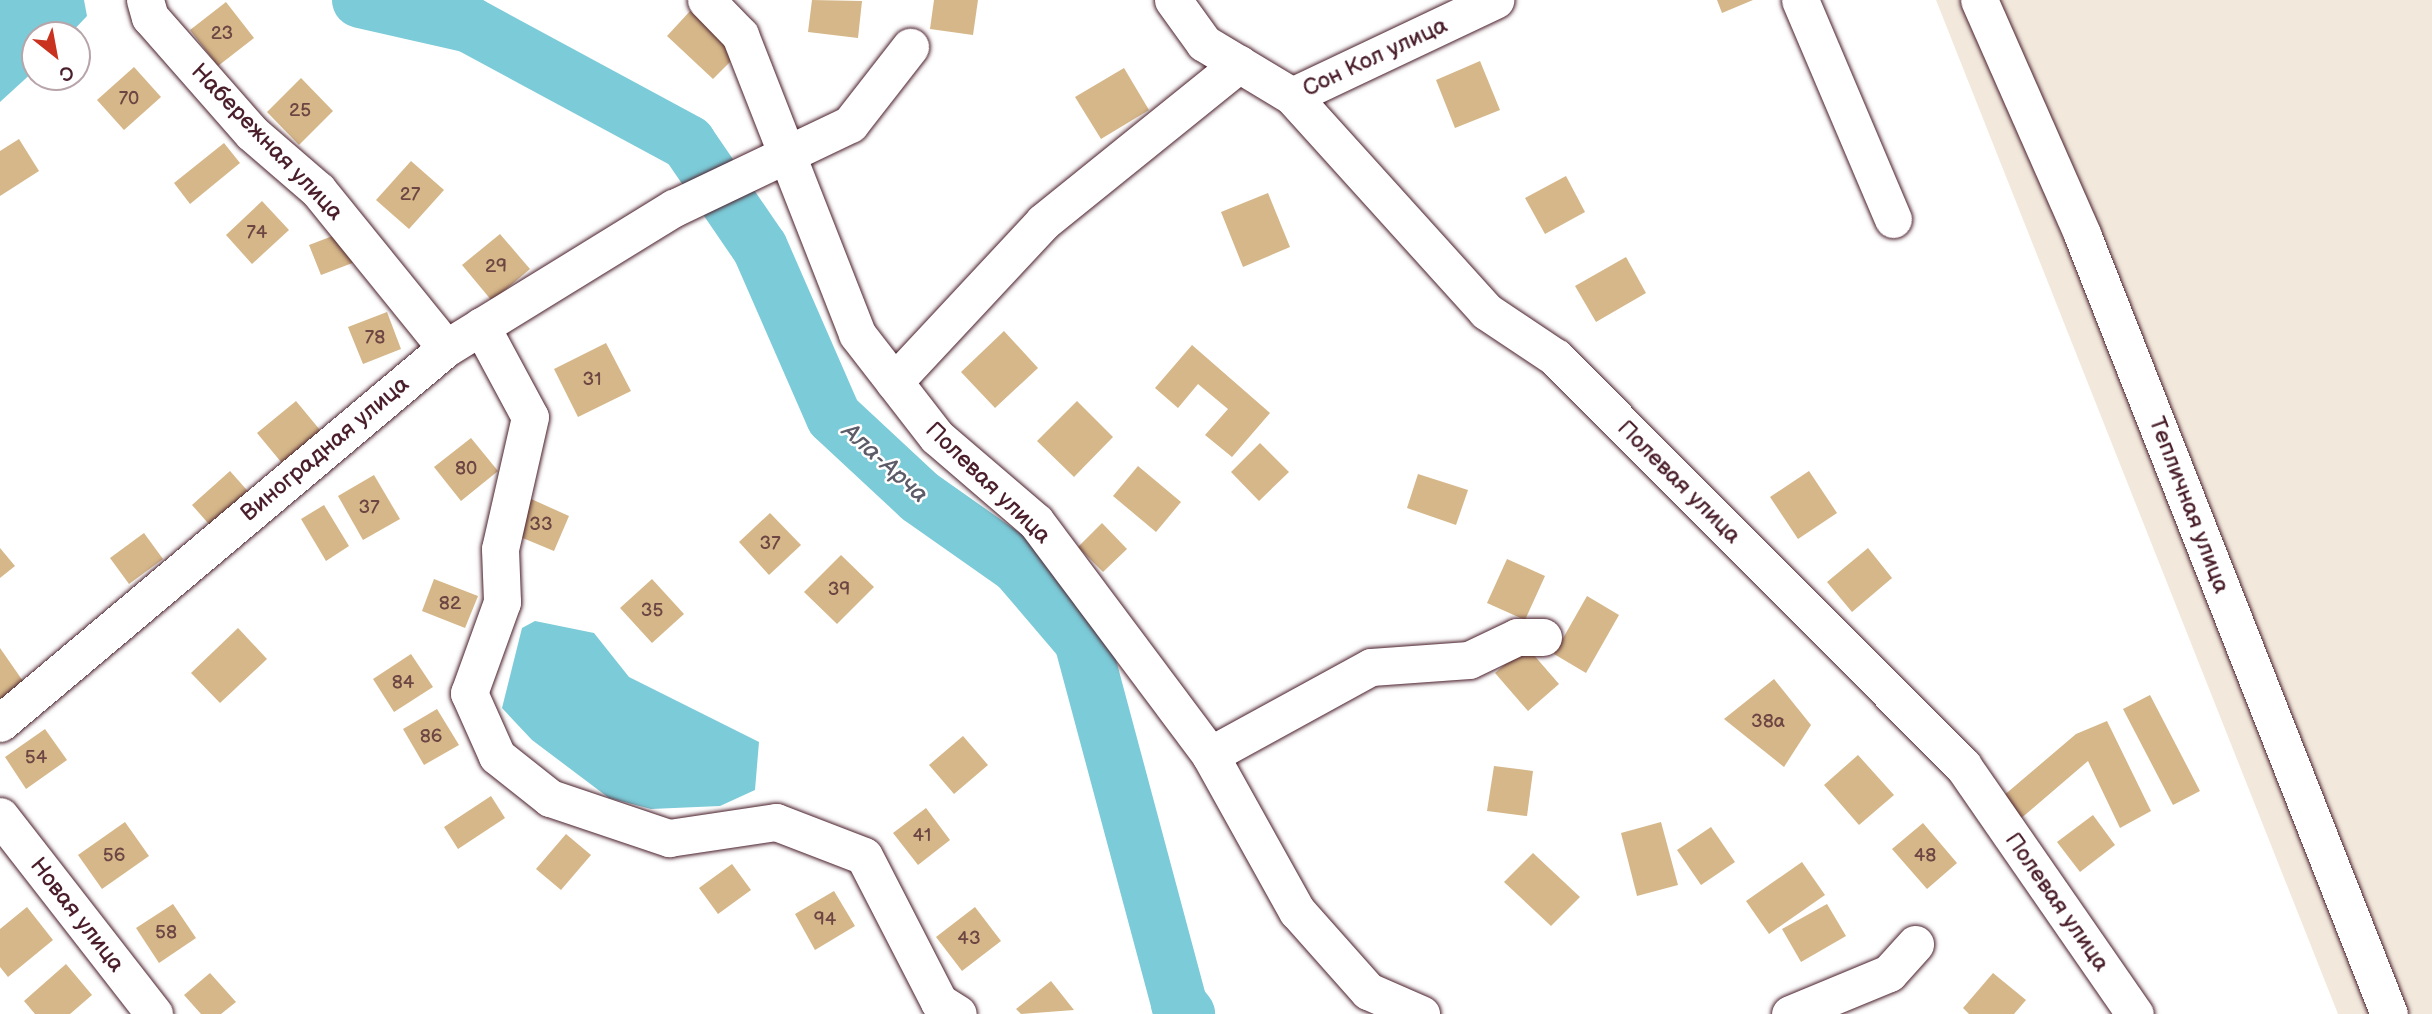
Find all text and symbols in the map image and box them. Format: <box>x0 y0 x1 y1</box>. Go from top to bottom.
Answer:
street label: Сон Кол улица <box>1298 11 1452 103</box>
north arrow <box>21 21 91 91</box>
house number: 23 <box>211 23 233 45</box>
street label: Набережная улица <box>185 58 349 226</box>
text: С <box>54 59 78 86</box>
house number: 70 <box>119 88 139 110</box>
house number: 25 <box>289 100 311 122</box>
house number: 27 <box>400 184 420 206</box>
house number: 74 <box>247 222 267 244</box>
house number: 29 <box>485 256 507 278</box>
house number: 78 <box>365 327 385 349</box>
house number: 31 <box>582 369 602 391</box>
street label: Виноградная улица <box>235 371 415 527</box>
street label: Тепличная улица <box>2143 413 2235 597</box>
street label: Полевая улица <box>1612 415 1746 549</box>
street label: Полевая улица <box>920 416 1056 550</box>
water label: Ала-Арча <box>836 417 934 509</box>
house number: 80 <box>455 458 477 480</box>
house number: 37 <box>358 497 380 519</box>
house number: 33 <box>529 514 553 536</box>
house number: 37 <box>759 533 781 555</box>
house number: 39 <box>828 579 850 601</box>
house number: 82 <box>439 593 461 615</box>
house number: 35 <box>641 600 663 622</box>
house number: 84 <box>392 672 414 694</box>
house number: 38а <box>1751 711 1785 733</box>
house number: 86 <box>420 726 442 748</box>
house number: 54 <box>25 747 47 769</box>
house number: 41 <box>913 825 931 847</box>
street label: Полевая улица <box>1999 827 2115 977</box>
house number: 56 <box>103 845 125 867</box>
house number: 48 <box>1914 845 1936 867</box>
street label: Новая улица <box>24 852 130 978</box>
house number: 94 <box>814 909 836 931</box>
house number: 58 <box>155 922 177 944</box>
house number: 43 <box>957 928 981 950</box>

